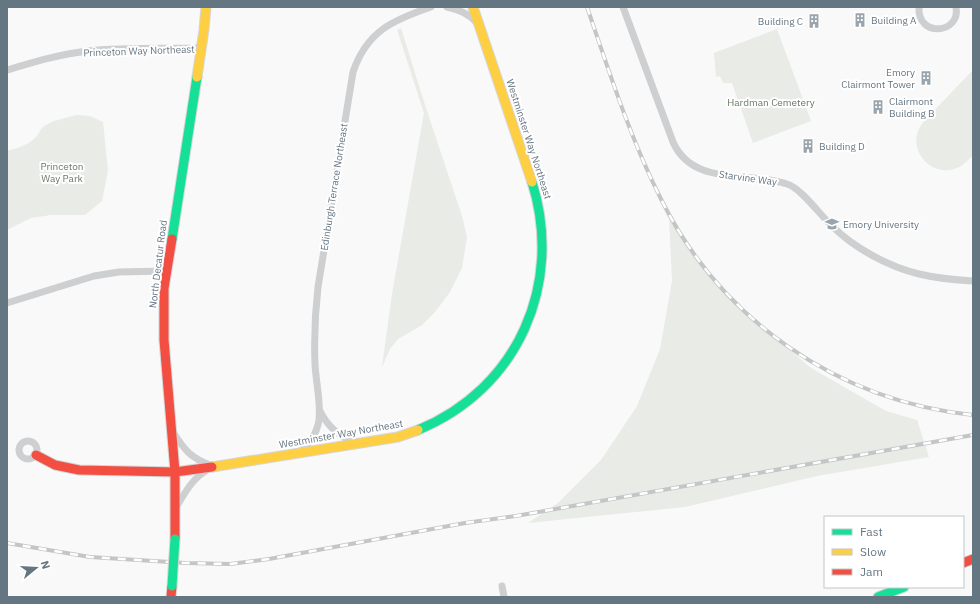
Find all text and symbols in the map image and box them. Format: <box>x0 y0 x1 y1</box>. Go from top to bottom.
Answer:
building icon: Building A <box>852 12 868 28</box>
building icon: Building C <box>806 13 822 29</box>
place label: Building A <box>871 14 917 27</box>
place label: Building C <box>758 15 803 28</box>
street label: Princeton Way Northeast <box>83 43 195 59</box>
place label: Emory Clairmont Tower <box>841 66 915 91</box>
building icon: Emory Clairmont Tower <box>918 70 934 86</box>
street label: Westminster Way Northeast <box>503 77 555 201</box>
place label: Clairmont Building B <box>889 95 935 120</box>
park label: Hardman Cemetery <box>727 96 815 109</box>
building icon: Clairmont Building B <box>870 99 886 115</box>
street label: Edinburgh Terrace Northeast <box>318 122 351 252</box>
building icon: Building D <box>800 138 816 154</box>
place label: Building D <box>819 140 865 153</box>
park label: Princeton Way Park <box>40 160 84 185</box>
street label: Starvine Way <box>718 167 778 189</box>
school or university icon: Emory University <box>824 216 840 232</box>
place label: Emory University <box>843 218 919 231</box>
street label: North Decatur Road <box>146 219 170 309</box>
street label: Westminster Way Northeast <box>278 417 404 451</box>
legend <box>824 516 964 588</box>
text: Fast <box>860 524 883 539</box>
text: Slow <box>860 544 886 559</box>
north arrow <box>16 548 56 588</box>
text: N <box>38 559 53 571</box>
text: Jam <box>860 564 883 579</box>

